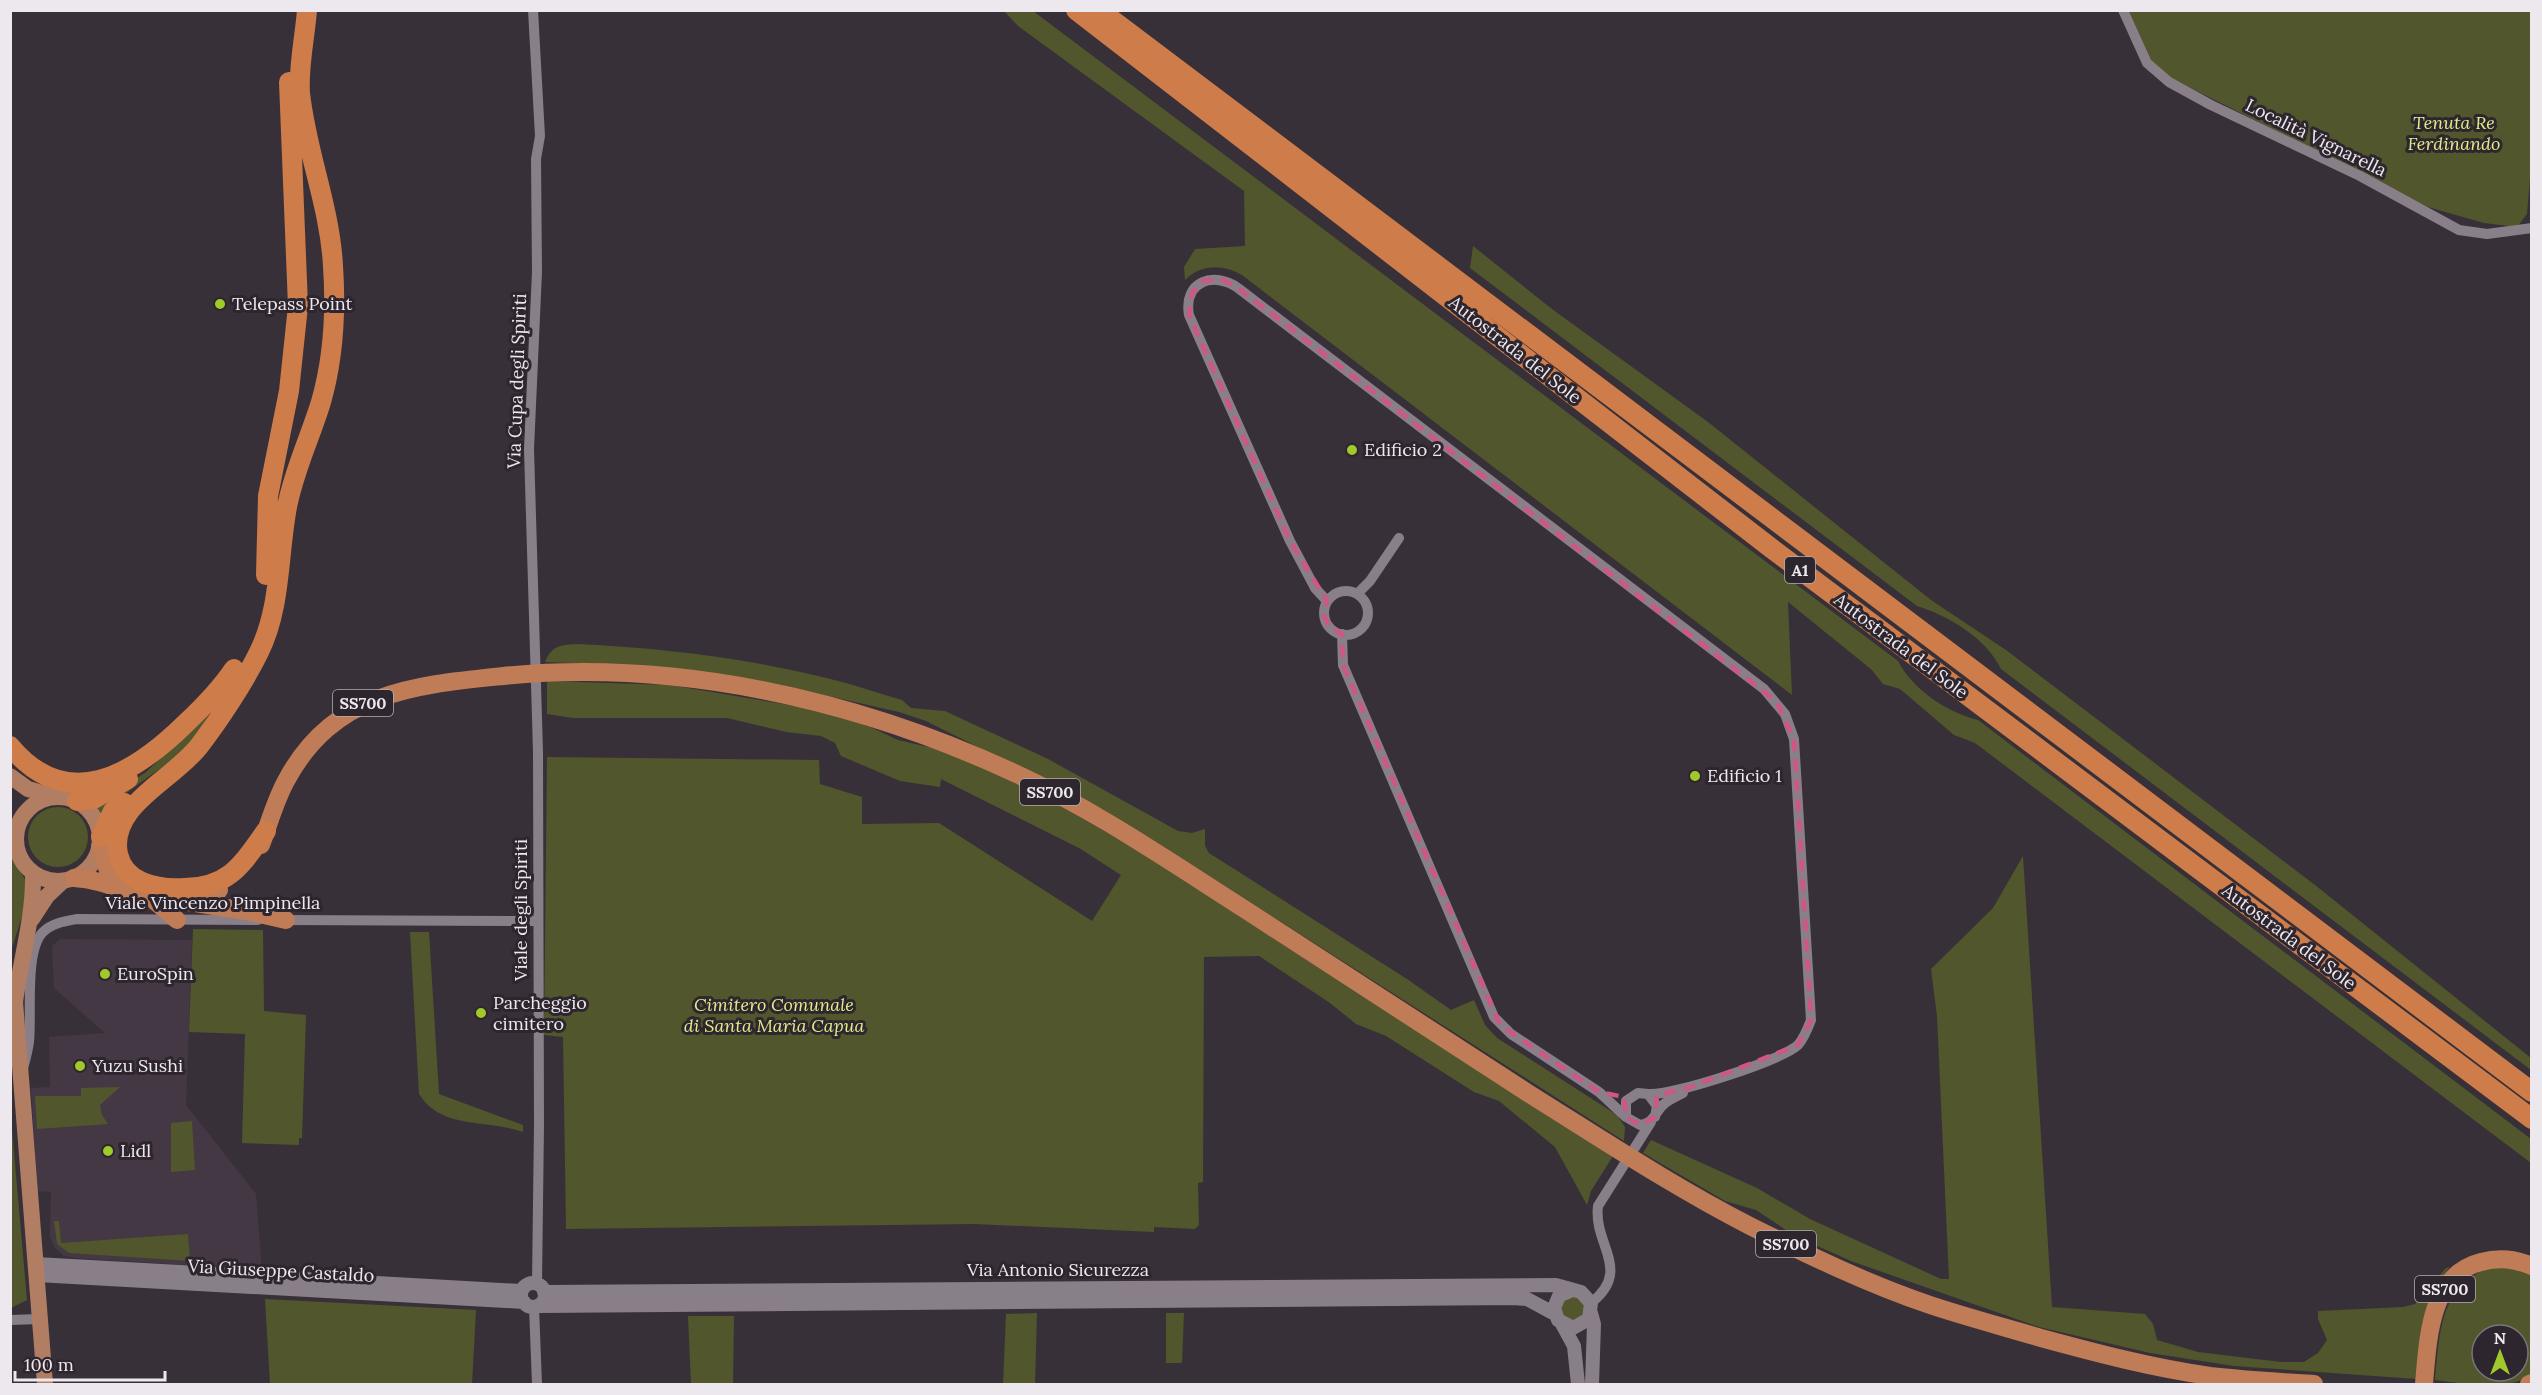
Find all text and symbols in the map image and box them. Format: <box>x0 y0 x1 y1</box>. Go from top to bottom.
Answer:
street label: Località Vignarella <box>2242 93 2391 182</box>
park label: Tenuta Re Ferdinando <box>2408 111 2500 155</box>
street label: Autostrada del Sole <box>1444 290 1586 409</box>
place label: Telepass Point <box>232 292 353 315</box>
street label: Via Cupa degli Spiriti <box>502 293 531 470</box>
marker: Telepass Point <box>213 297 227 311</box>
place label: Edificio 2 <box>1364 438 1442 461</box>
marker: Edificio 2 <box>1345 443 1359 457</box>
road number: A1 <box>1785 557 1815 583</box>
street label: Autostrada del Sole <box>1829 587 1973 704</box>
road number: SS700 <box>333 690 393 716</box>
place label: Edificio 1 <box>1707 764 1782 787</box>
marker: Edificio 1 <box>1688 769 1702 783</box>
road number: SS700 <box>1020 779 1080 805</box>
street label: Viale degli Spiriti <box>509 839 532 982</box>
street label: Autostrada del Sole <box>2217 878 2361 995</box>
street label: Viale Vincenzo Pimpinella <box>105 891 320 914</box>
place label: EuroSpin <box>117 962 194 985</box>
marker: EuroSpin <box>98 967 112 981</box>
place label: Parcheggio cimitero <box>493 991 587 1035</box>
park label: Cimitero Comunale di Santa Maria Capua <box>684 993 864 1037</box>
marker: Parcheggio cimitero <box>474 1006 488 1020</box>
place label: Yuzu Sushi <box>91 1054 183 1077</box>
marker: Yuzu Sushi <box>73 1059 87 1073</box>
place label: Lidl <box>120 1139 151 1162</box>
marker: Lidl <box>101 1144 115 1158</box>
road number: SS700 <box>1756 1231 1816 1257</box>
street label: Via Giuseppe Castaldo <box>186 1254 375 1287</box>
street label: Via Antonio Sicurezza <box>966 1258 1149 1281</box>
road number: SS700 <box>2415 1276 2475 1302</box>
north arrow <box>2470 1323 2530 1383</box>
text: N <box>2494 1328 2506 1348</box>
scale bar <box>15 1344 165 1382</box>
text: 100 m <box>24 1353 74 1376</box>

